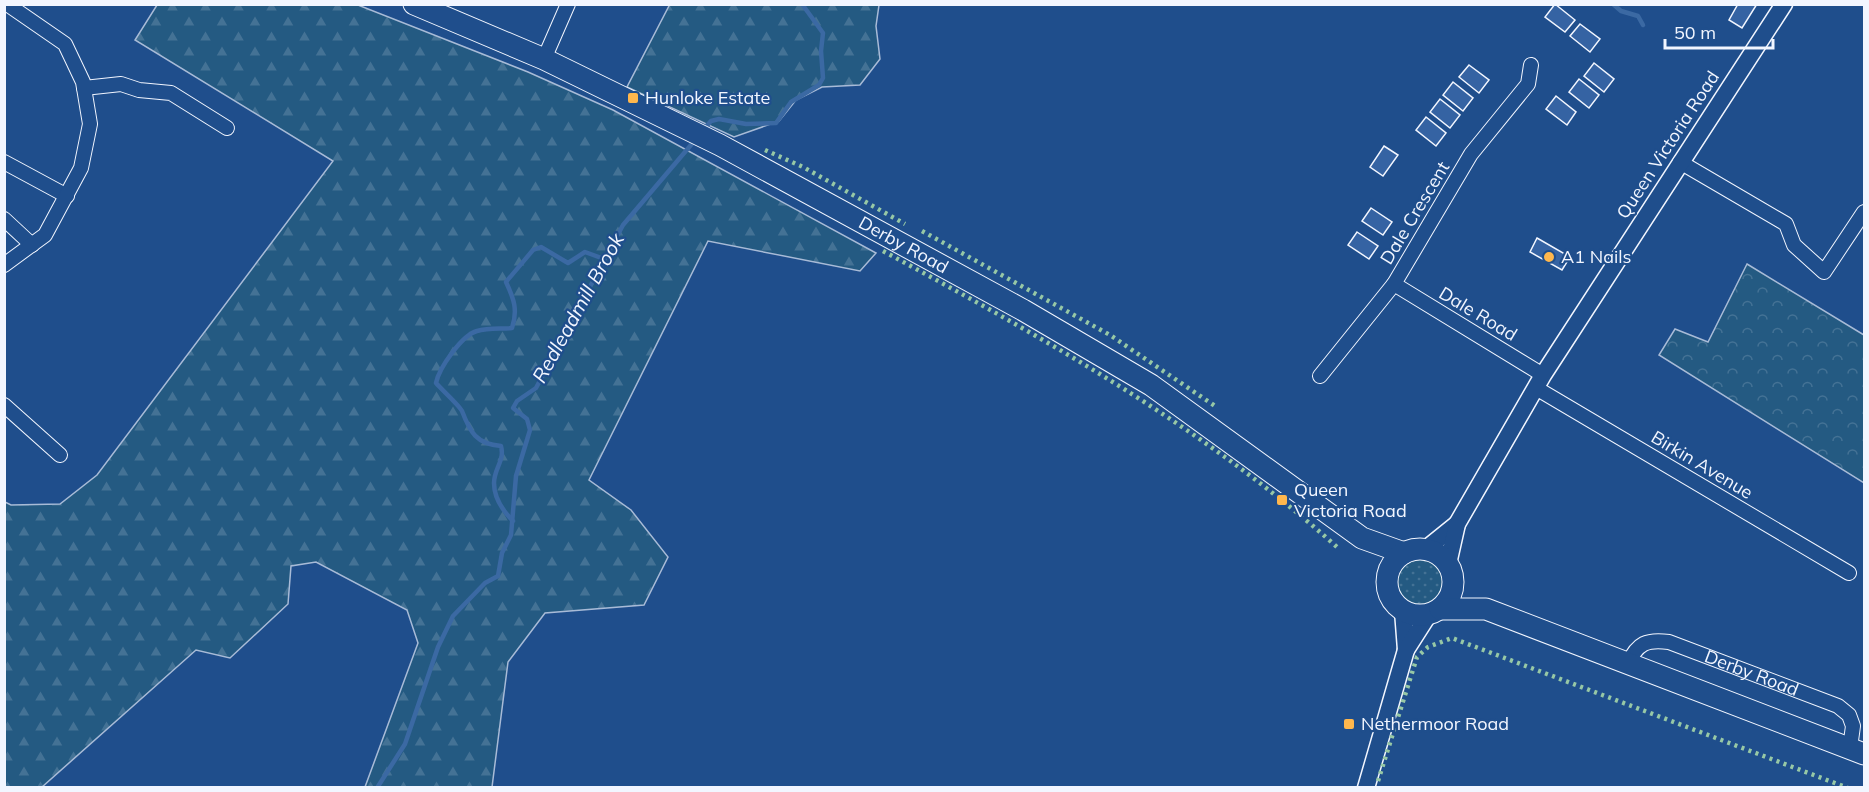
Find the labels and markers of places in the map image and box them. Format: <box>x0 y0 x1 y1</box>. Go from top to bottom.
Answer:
place label: Hunloke Estate <box>645 86 770 109</box>
marker: Hunloke Estate <box>626 91 640 105</box>
place label: A1 Nails <box>1561 245 1632 268</box>
marker: A1 Nails <box>1542 250 1556 264</box>
place label: Queen Victoria Road <box>1294 478 1407 522</box>
marker: Queen Victoria Road <box>1275 493 1289 507</box>
place label: Nethermoor Road <box>1361 712 1509 735</box>
marker: Nethermoor Road <box>1342 717 1356 731</box>

